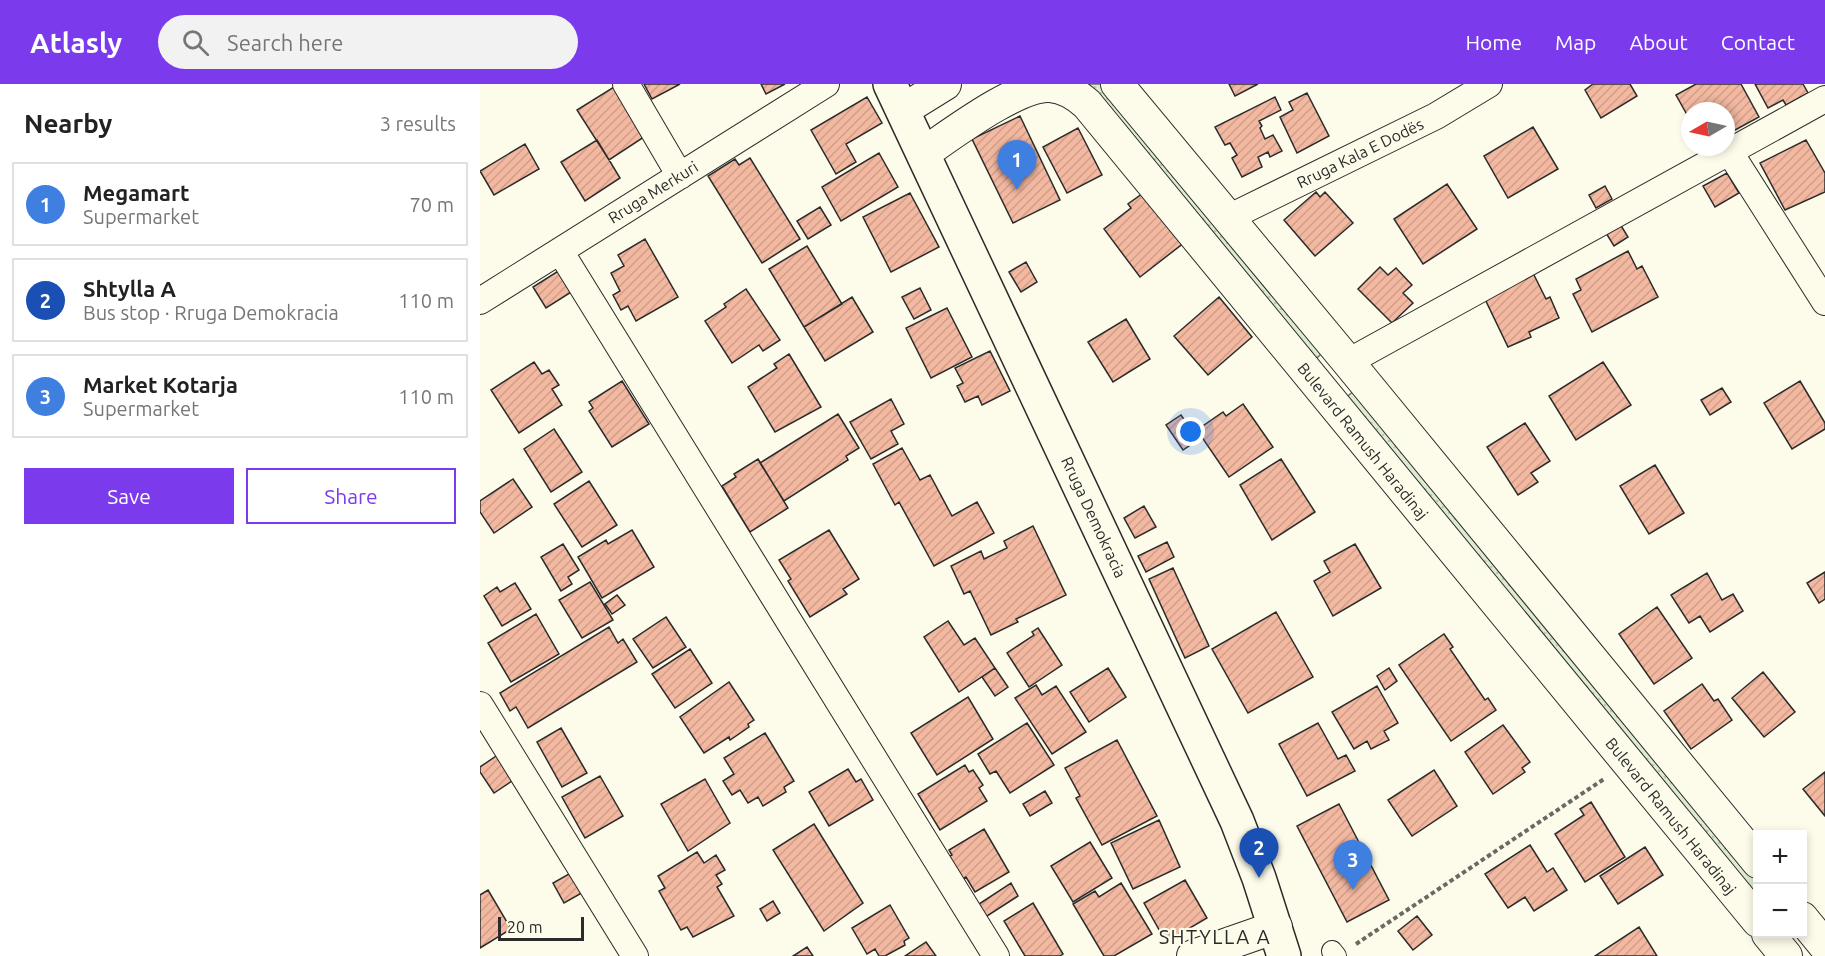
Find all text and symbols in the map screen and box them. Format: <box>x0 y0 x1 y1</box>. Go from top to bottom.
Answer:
search box <box>158 15 578 69</box>
icon: search <box>179 26 212 59</box>
text: Atlasly <box>30 27 122 58</box>
text: Search here <box>227 30 343 55</box>
text: Home <box>1465 30 1522 54</box>
text: Map <box>1555 30 1596 54</box>
text: About <box>1629 30 1688 54</box>
text: Contact <box>1721 30 1795 54</box>
north arrow <box>1681 102 1735 156</box>
text: Nearby <box>24 109 112 138</box>
text: 3 results <box>380 112 456 135</box>
street label: Rruga Kala E Dodës <box>1294 114 1426 192</box>
pin: 1 <box>998 141 1036 190</box>
street label: Rruga Merkuri <box>605 157 701 227</box>
text: Megamart <box>83 180 190 205</box>
text: 1 <box>40 193 51 216</box>
text: 70 m <box>410 193 454 216</box>
text: Supermarket <box>83 205 199 228</box>
text: Shtylla A <box>83 276 176 301</box>
text: 2 <box>40 289 51 312</box>
text: 110 m <box>398 289 454 312</box>
text: Bus stop · Rruga Demokracia <box>83 301 339 324</box>
street label: Bulevard Ramush Haradinaj <box>1294 359 1432 523</box>
text: Market Kotarja <box>83 372 238 397</box>
text: 3 <box>40 385 51 408</box>
text: 110 m <box>398 385 454 408</box>
text: Supermarket <box>83 397 199 420</box>
your location <box>1176 417 1205 446</box>
street label: Rruga Demokracia <box>1058 454 1130 580</box>
button: Save <box>24 468 234 524</box>
button: Share <box>246 468 456 524</box>
street label: Bulevard Ramush Haradinaj <box>1602 734 1740 898</box>
pin: 2 <box>1240 828 1278 878</box>
map controls <box>1753 830 1807 938</box>
button: + <box>1753 830 1807 884</box>
pin: 3 <box>1334 840 1372 890</box>
button: − <box>1753 884 1807 938</box>
scale bar <box>498 914 584 942</box>
text: 20 m <box>507 918 543 936</box>
district label: SHTYLLA A <box>1159 925 1271 948</box>

